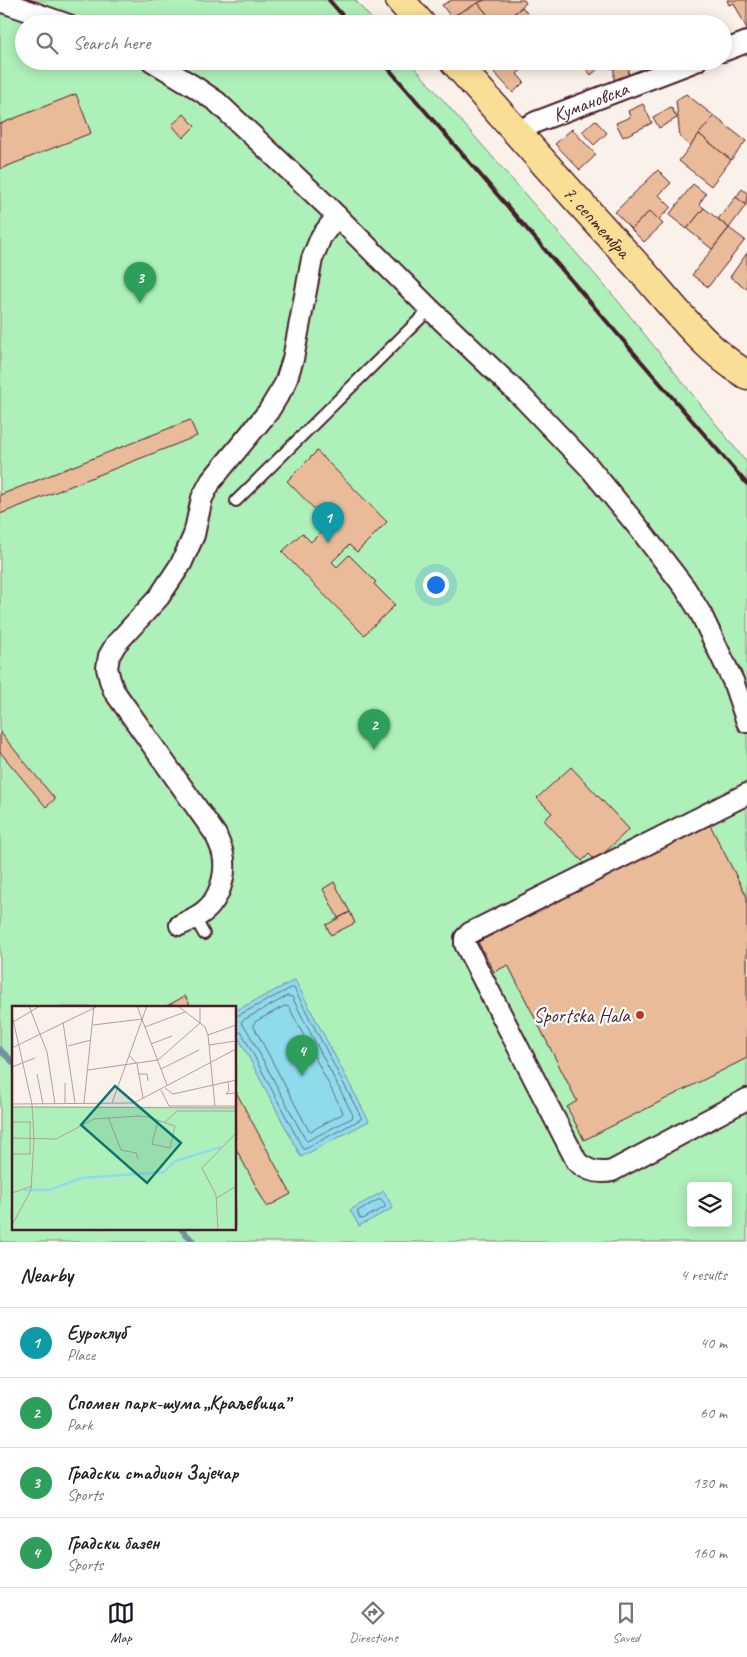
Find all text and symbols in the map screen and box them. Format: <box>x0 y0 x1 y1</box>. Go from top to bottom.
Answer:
search box <box>15 15 732 70</box>
icon: search <box>33 29 61 57</box>
text: Search here <box>73 31 150 55</box>
street label: Кумановска <box>549 76 633 128</box>
street label: 7. септембра <box>557 181 637 265</box>
pin: 3 <box>124 262 156 303</box>
pin: 1 <box>312 502 344 543</box>
your location <box>423 572 449 598</box>
pin: 2 <box>358 709 390 750</box>
place label: Sportska Hala <box>533 1003 631 1028</box>
inset map <box>12 1006 236 1230</box>
marker: Sportska Hala <box>634 1009 646 1021</box>
pin: 4 <box>286 1035 318 1076</box>
map controls <box>687 1182 732 1227</box>
button: layers <box>687 1182 732 1227</box>
text: Nearby <box>20 1262 73 1288</box>
text: 4 results <box>680 1265 727 1285</box>
text: Еуроклуб <box>67 1321 127 1345</box>
text: 1 <box>32 1333 40 1353</box>
text: 40 m <box>700 1333 727 1353</box>
text: Place <box>67 1345 95 1365</box>
text: Спомен парк-шума „Краљевица” <box>67 1391 289 1415</box>
text: 2 <box>32 1403 40 1423</box>
text: 60 m <box>700 1403 727 1423</box>
text: Park <box>67 1415 92 1435</box>
text: Градски стадион Зајечар <box>67 1461 238 1485</box>
text: 3 <box>32 1473 40 1493</box>
text: 130 m <box>693 1473 727 1493</box>
text: Sports <box>67 1485 103 1505</box>
text: Градски базен <box>67 1531 159 1555</box>
text: 4 <box>32 1543 40 1563</box>
text: 160 m <box>693 1543 727 1563</box>
text: Sports <box>67 1555 103 1575</box>
tab: Map <box>107 1599 135 1646</box>
tab: Directions <box>349 1599 398 1646</box>
tab: Saved <box>612 1599 640 1646</box>

